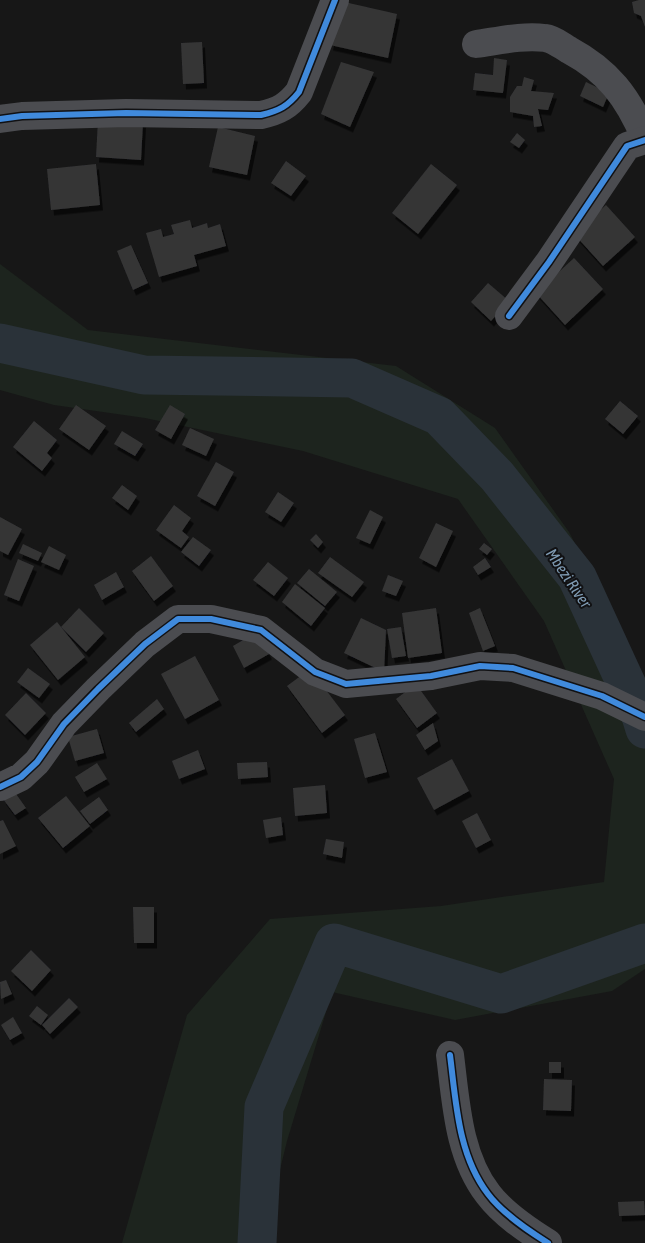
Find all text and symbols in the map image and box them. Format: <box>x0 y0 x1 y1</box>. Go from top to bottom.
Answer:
water label: Mbezi River <box>543 545 596 612</box>

